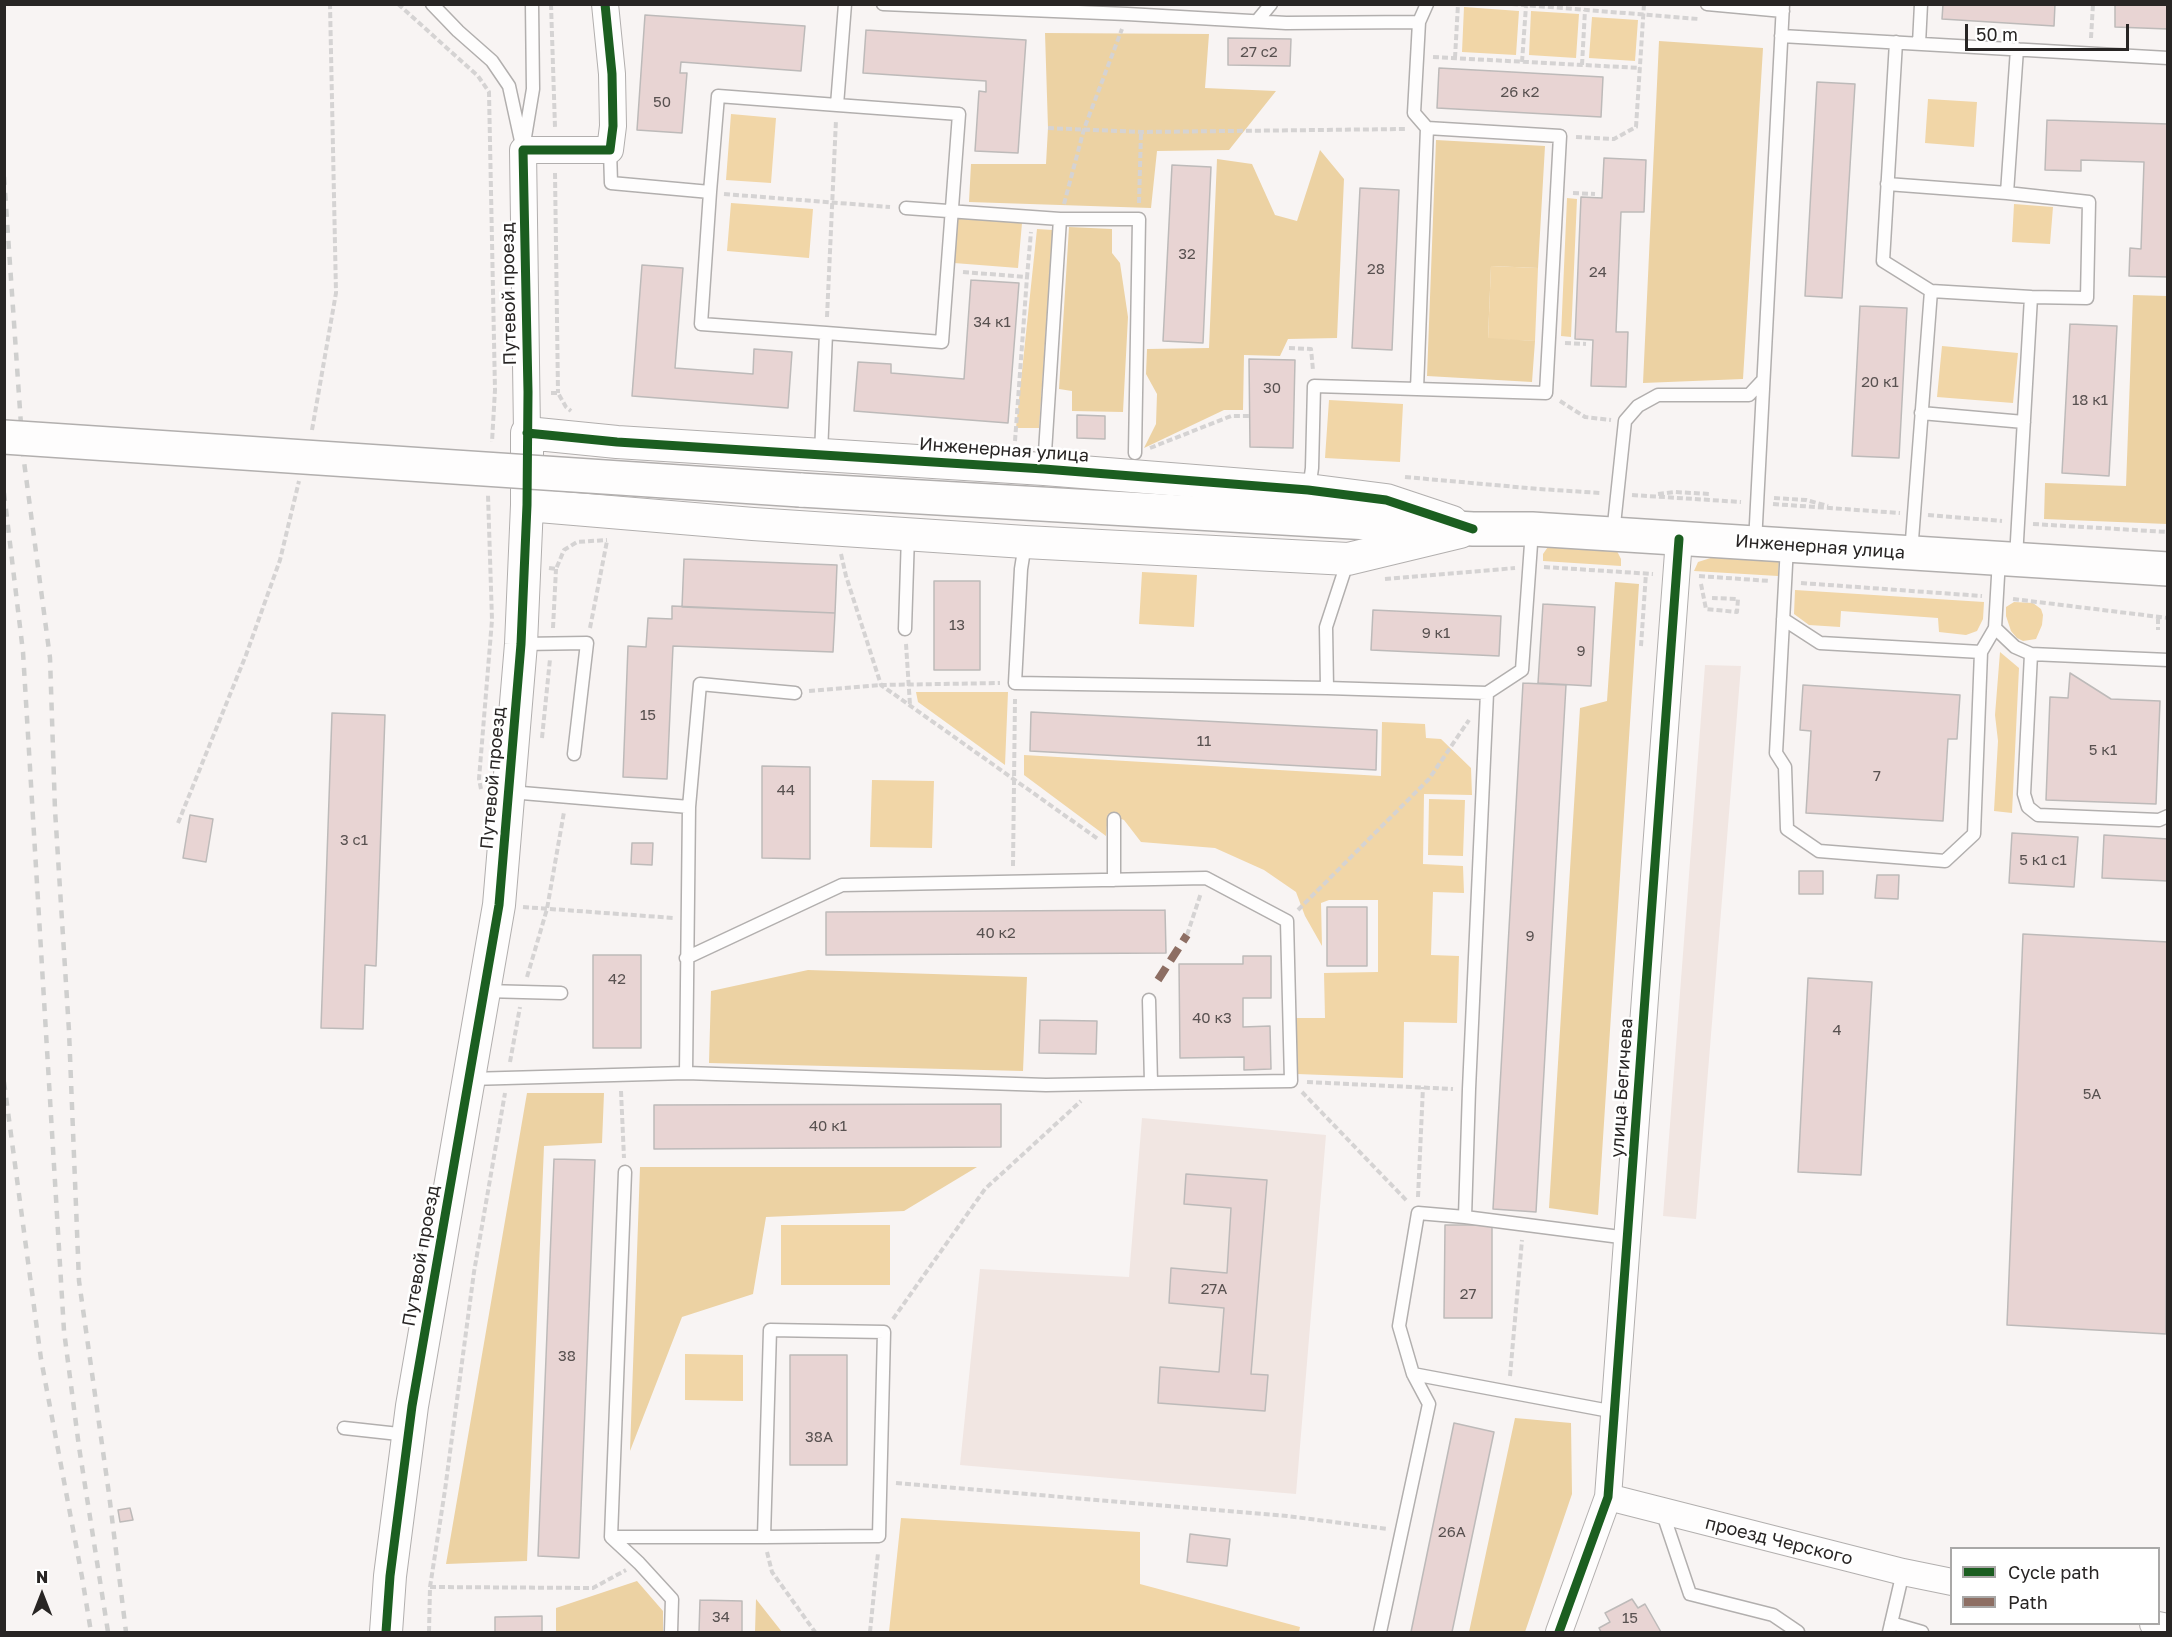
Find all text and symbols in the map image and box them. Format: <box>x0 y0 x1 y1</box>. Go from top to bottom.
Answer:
scale bar <box>1968 12 2132 50</box>
text: 50 m <box>1976 23 2018 45</box>
house number: 27 с2 <box>1240 43 1278 61</box>
house number: 26 к2 <box>1501 83 1539 101</box>
house number: 50 <box>653 93 671 111</box>
street label: Путевой проезд <box>497 222 521 366</box>
house number: 32 <box>1178 245 1196 263</box>
house number: 28 <box>1367 260 1385 278</box>
house number: 24 <box>1589 263 1607 281</box>
house number: 34 к1 <box>973 313 1011 331</box>
house number: 20 к1 <box>1861 373 1899 391</box>
house number: 30 <box>1263 379 1281 397</box>
house number: 18 к1 <box>2072 391 2108 409</box>
street label: Инженерная улица <box>918 433 1090 467</box>
street label: Инженерная улица <box>1734 530 1906 564</box>
house number: 13 <box>949 616 965 634</box>
house number: 9 к1 <box>1422 624 1450 642</box>
house number: 9 <box>1576 642 1586 660</box>
street label: Путевой проезд <box>476 706 510 850</box>
house number: 15 <box>640 706 656 724</box>
house number: 11 <box>1197 732 1211 750</box>
house number: 5 к1 <box>2089 741 2117 759</box>
house number: 7 <box>1873 767 1881 785</box>
house number: 44 <box>777 781 795 799</box>
house number: 3 с1 <box>340 831 368 849</box>
house number: 5 к1 с1 <box>2019 851 2067 869</box>
house number: 40 к2 <box>976 924 1016 942</box>
house number: 9 <box>1525 927 1535 945</box>
house number: 42 <box>608 970 626 988</box>
house number: 40 к3 <box>1192 1009 1232 1027</box>
street label: улица Бегичева <box>1606 1018 1638 1158</box>
house number: 4 <box>1832 1021 1842 1039</box>
house number: 5A <box>2083 1085 2101 1103</box>
house number: 40 к1 <box>809 1117 847 1135</box>
street label: Путевой проезд <box>398 1184 444 1328</box>
house number: 27А <box>1201 1280 1227 1298</box>
house number: 27 <box>1460 1285 1476 1303</box>
house number: 38 <box>558 1347 576 1365</box>
house number: 38А <box>805 1428 833 1446</box>
street label: проезд Черского <box>1703 1512 1855 1570</box>
house number: 26А <box>1438 1523 1466 1541</box>
legend <box>1950 1547 2160 1625</box>
text: Cycle path <box>2008 1561 2100 1583</box>
north arrow <box>12 1565 72 1625</box>
text: N <box>36 1567 48 1587</box>
text: Path <box>2008 1591 2048 1613</box>
house number: 34 <box>712 1608 730 1626</box>
house number: 15 <box>1622 1609 1638 1627</box>

